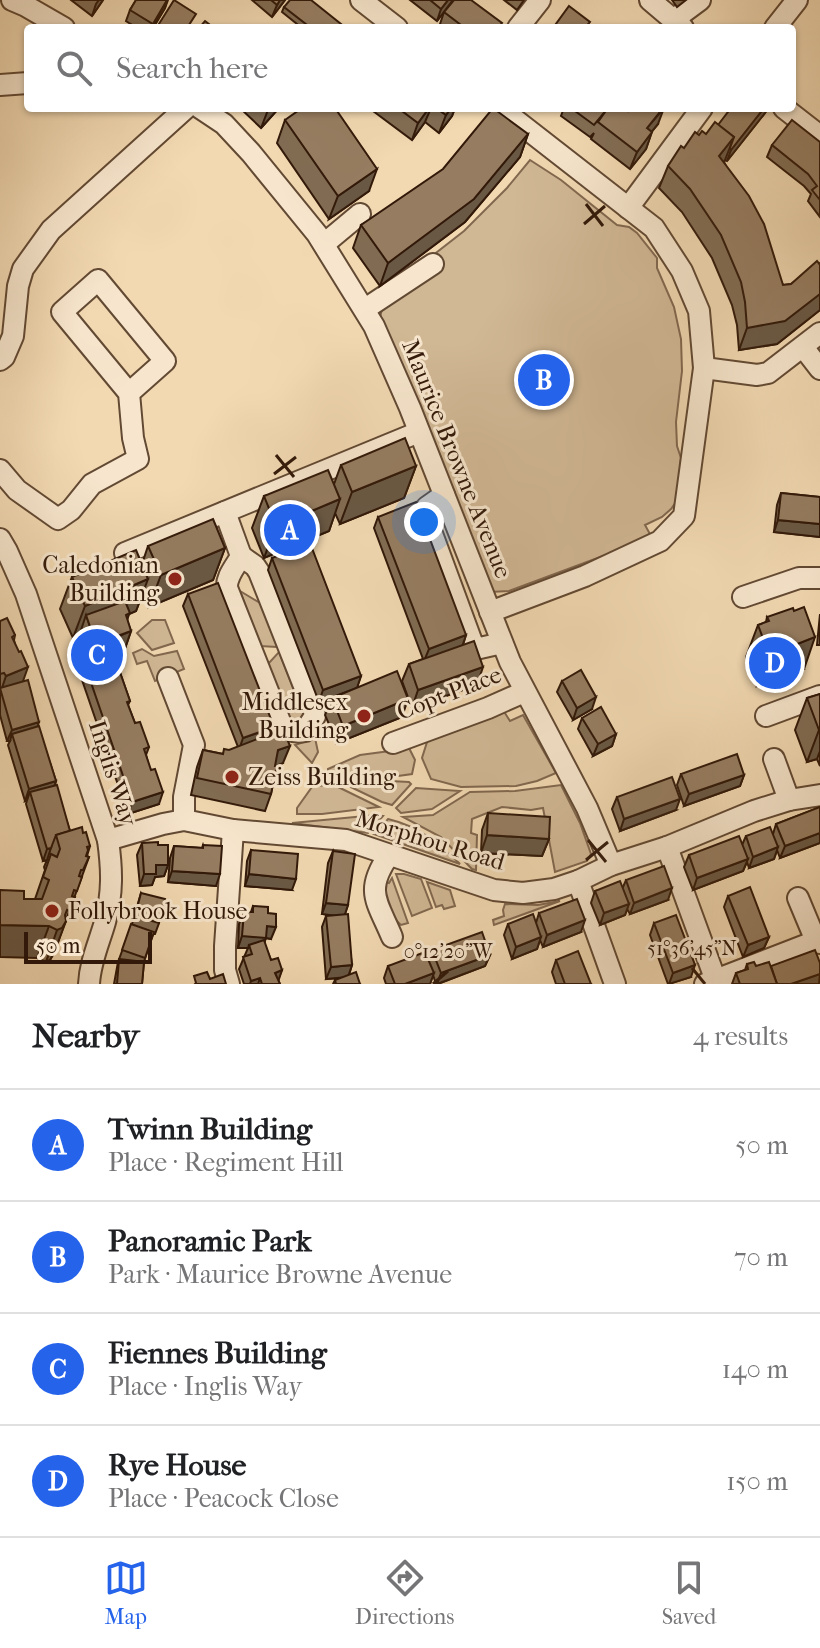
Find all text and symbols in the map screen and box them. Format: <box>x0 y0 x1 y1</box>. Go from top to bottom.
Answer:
search box <box>24 24 796 112</box>
icon: search <box>52 46 96 90</box>
text: Search here <box>116 51 268 86</box>
street label: Maurice Browne Avenue <box>396 336 518 582</box>
pin: B <box>518 350 570 410</box>
pin: A <box>264 500 316 560</box>
your location <box>404 502 444 542</box>
place label: Caledonian Building <box>42 551 160 607</box>
marker: Caledonian Building <box>166 570 184 588</box>
pin: C <box>71 625 123 685</box>
pin: D <box>749 633 801 693</box>
street label: Copt Place <box>393 660 505 726</box>
place label: Middlesex Building <box>242 688 349 744</box>
marker: Middlesex Building <box>355 707 373 725</box>
street label: Inglis Way <box>83 717 144 830</box>
place label: Zeiss Building <box>248 763 397 791</box>
marker: Zeiss Building <box>223 768 241 786</box>
street label: Morphou Road <box>352 804 509 876</box>
place label: Follybrook House <box>68 897 248 925</box>
marker: Follybrook House <box>43 902 61 920</box>
scale bar <box>24 928 152 964</box>
text: 50 m <box>36 933 81 959</box>
text: 51°36'45"N <box>647 937 737 960</box>
text: 0°12'20"W <box>404 940 494 963</box>
text: Nearby <box>32 1016 139 1056</box>
text: 4 results <box>693 1021 788 1052</box>
text: Twinn Building <box>108 1112 312 1147</box>
text: A <box>50 1130 66 1161</box>
text: 50 m <box>735 1130 788 1161</box>
text: Place · Regiment Hill <box>108 1147 344 1178</box>
text: Panoramic Park <box>108 1224 311 1259</box>
text: B <box>50 1242 66 1273</box>
text: 70 m <box>734 1242 788 1273</box>
text: Park · Maurice Browne Avenue <box>108 1259 452 1290</box>
text: Fiennes Building <box>108 1336 327 1371</box>
text: C <box>49 1354 67 1385</box>
text: 140 m <box>722 1354 788 1385</box>
text: Place · Inglis Way <box>108 1371 302 1402</box>
text: Rye House <box>108 1448 246 1483</box>
text: D <box>48 1466 68 1497</box>
text: 150 m <box>726 1466 788 1497</box>
text: Place · Peacock Close <box>108 1483 339 1514</box>
tab: Map <box>104 1556 148 1630</box>
tab: Directions <box>355 1556 454 1630</box>
tab: Saved <box>662 1556 716 1630</box>

